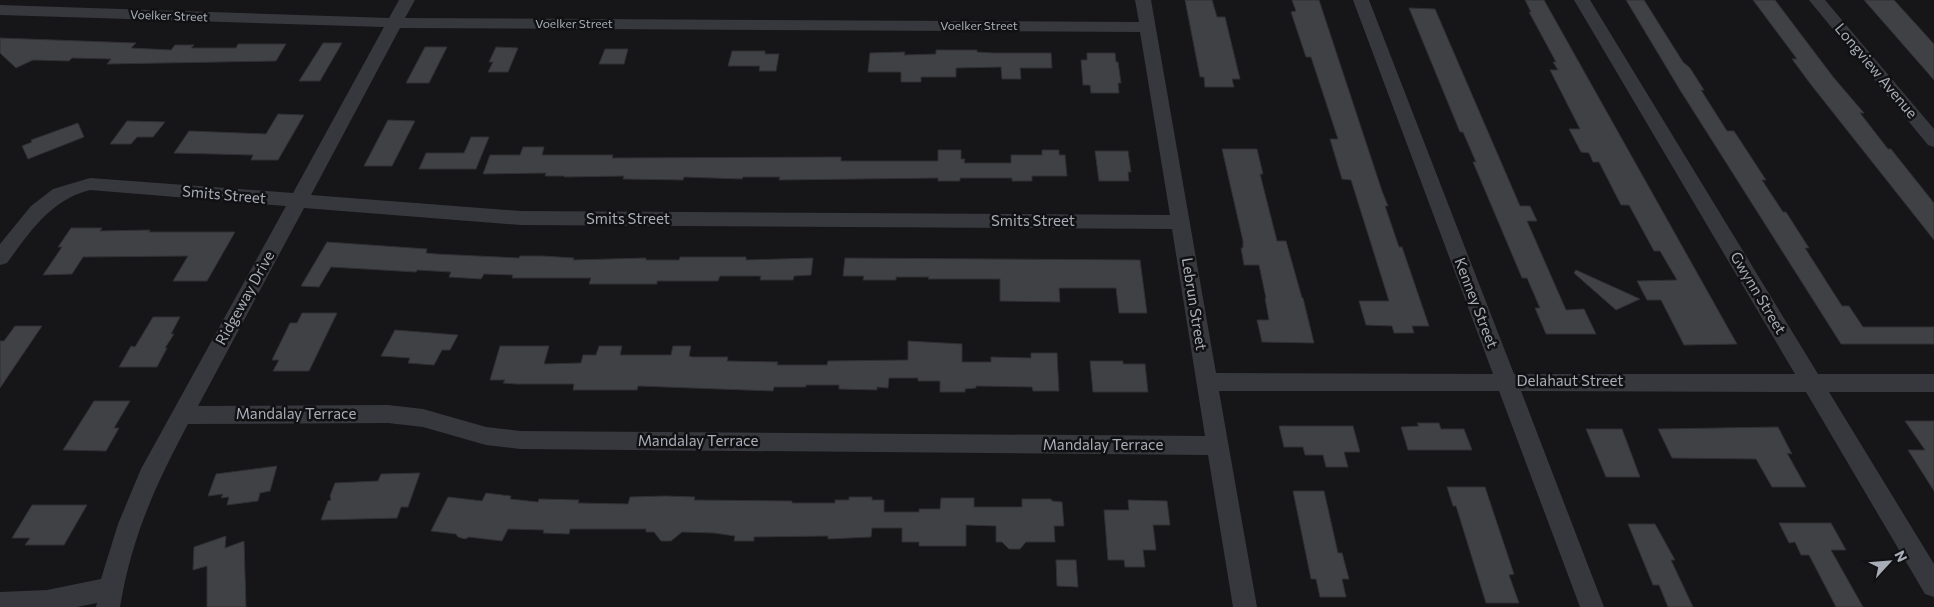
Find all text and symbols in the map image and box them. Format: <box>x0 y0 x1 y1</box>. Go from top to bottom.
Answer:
street label: Voelker Street <box>130 7 208 23</box>
street label: Voelker Street <box>535 16 613 30</box>
street label: Voelker Street <box>940 18 1018 32</box>
street label: Longview Avenue <box>1832 19 1922 122</box>
street label: Smits Street <box>181 181 267 207</box>
street label: Smits Street <box>586 209 670 227</box>
street label: Smits Street <box>991 211 1075 229</box>
street label: Ridgeway Drive <box>211 247 277 348</box>
street label: Gwynn Street <box>1727 248 1790 337</box>
street label: Kenney Street <box>1451 255 1502 350</box>
street label: Lebrun Street <box>1179 256 1211 351</box>
street label: Delahaut Street <box>1517 371 1623 389</box>
street label: Mandalay Terrace <box>236 404 356 422</box>
street label: Mandalay Terrace <box>638 431 758 449</box>
street label: Mandalay Terrace <box>1043 435 1163 453</box>
north arrow <box>1864 537 1914 587</box>
text: N <box>1891 548 1911 565</box>

